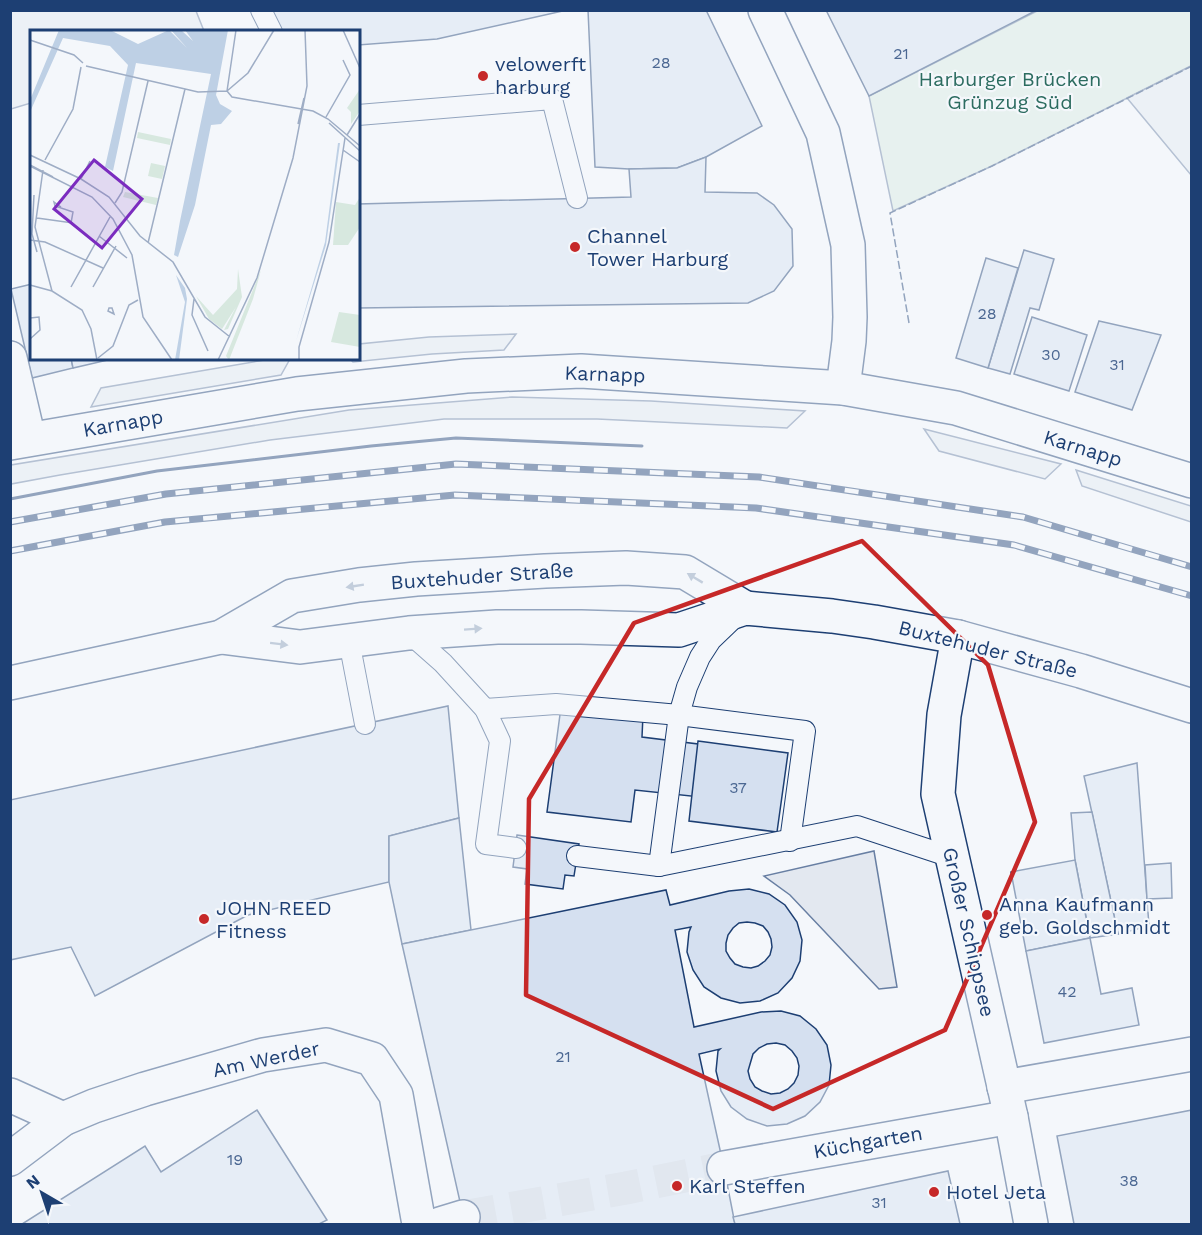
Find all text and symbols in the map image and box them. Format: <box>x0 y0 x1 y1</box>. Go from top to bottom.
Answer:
inset map <box>30 30 360 360</box>
house number: 21 <box>893 44 909 63</box>
place label: velowerft harburg <box>495 52 587 99</box>
house number: 28 <box>651 53 671 72</box>
park label: Harburger Brücken Grünzug Süd <box>919 67 1101 114</box>
marker: velowerft harburg <box>476 69 490 83</box>
place label: Channel Tower Harburg <box>587 224 729 271</box>
marker: Channel Tower Harburg <box>568 240 582 254</box>
house number: 28 <box>977 304 997 323</box>
house number: 30 <box>1041 345 1061 364</box>
house number: 31 <box>1109 355 1125 374</box>
street label: Karnapp <box>564 361 646 387</box>
street label: Karnapp <box>81 404 165 442</box>
street label: Karnapp <box>1041 425 1125 471</box>
street label: Buxtehuder Straße <box>390 558 574 594</box>
one-way arrow <box>687 573 703 584</box>
one-way arrow <box>346 582 365 591</box>
street label: Buxtehuder Straße <box>896 615 1080 683</box>
one-way arrow <box>463 624 482 634</box>
one-way arrow <box>269 639 288 649</box>
house number: 37 <box>729 778 747 797</box>
street label: Großer Schippsee <box>938 845 1000 1019</box>
place label: Anna Kaufmann geb. Goldschmidt <box>999 892 1171 939</box>
place label: JOHN REED Fitness <box>216 896 332 943</box>
marker: Anna Kaufmann geb. Goldschmidt <box>980 908 994 922</box>
marker: JOHN REED Fitness <box>197 912 211 926</box>
house number: 42 <box>1057 982 1077 1001</box>
street label: Am Werder <box>210 1036 322 1082</box>
house number: 21 <box>555 1047 571 1066</box>
street label: Küchgarten <box>812 1121 924 1163</box>
house number: 19 <box>227 1150 243 1169</box>
north arrow <box>12 1163 72 1223</box>
text: N <box>22 1171 43 1193</box>
house number: 38 <box>1119 1171 1139 1190</box>
place label: Karl Steffen <box>689 1174 806 1198</box>
marker: Karl Steffen <box>670 1179 684 1193</box>
place label: Hotel Jeta <box>946 1180 1046 1204</box>
marker: Hotel Jeta <box>927 1185 941 1199</box>
house number: 31 <box>871 1193 887 1212</box>

